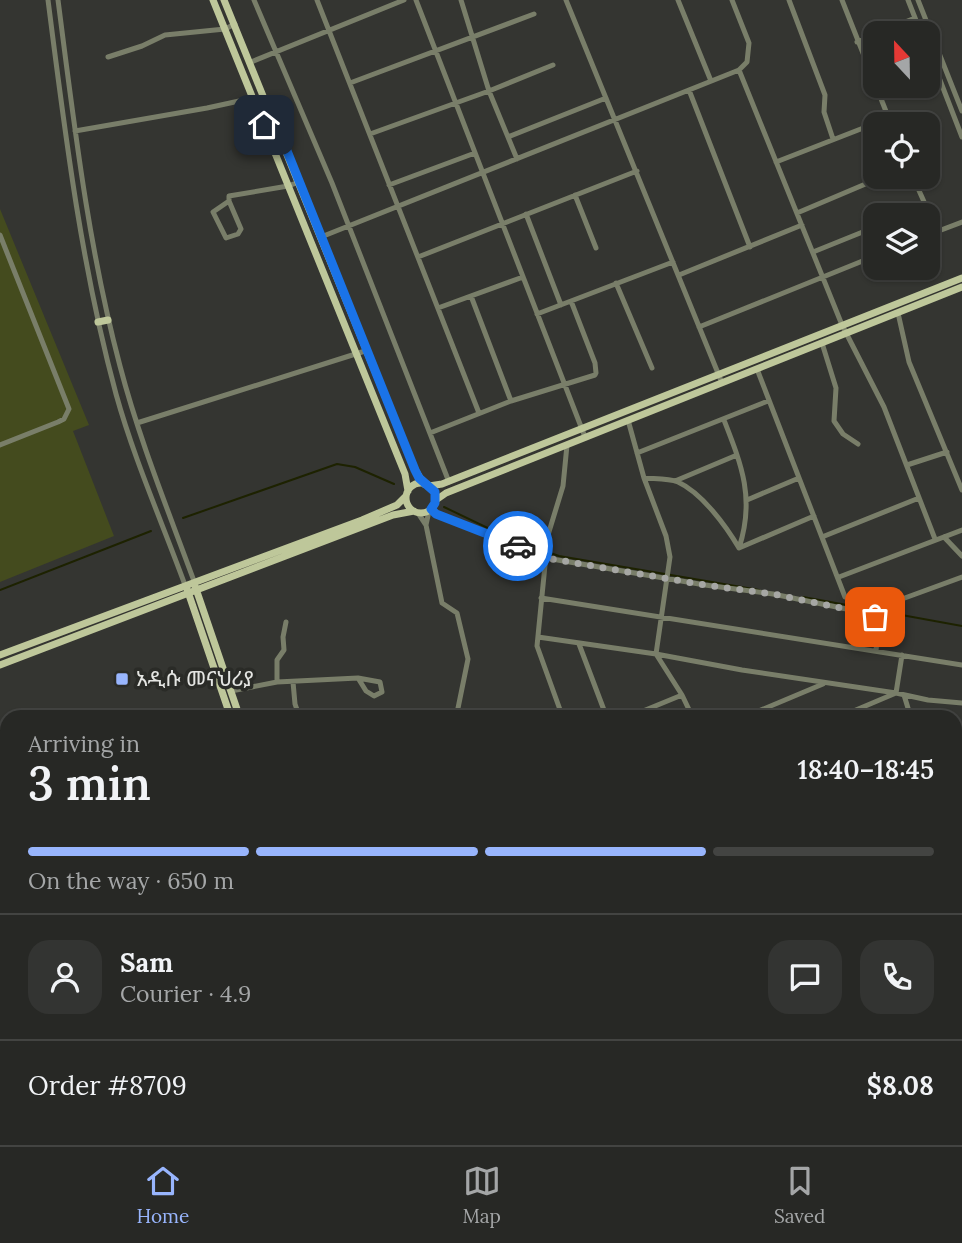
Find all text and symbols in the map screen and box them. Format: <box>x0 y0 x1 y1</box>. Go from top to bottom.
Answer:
north arrow <box>863 21 940 98</box>
map controls <box>863 21 940 280</box>
pin <box>234 95 294 155</box>
icon: home <box>245 106 283 144</box>
button: locate <box>863 112 940 189</box>
button: layers <box>863 203 940 280</box>
courier <box>483 511 553 581</box>
icon: car <box>499 527 537 565</box>
pin <box>845 587 905 647</box>
icon: bag <box>856 598 894 636</box>
place label: አዲሱ መናህሪያ <box>136 665 254 692</box>
marker: አዲሱ መናህሪያ <box>114 671 130 687</box>
text: Arriving in <box>28 729 140 758</box>
text: 18:40–18:45 <box>798 753 934 786</box>
text: 3 min <box>28 754 151 813</box>
text: On the way · 650 m <box>28 866 234 895</box>
button: person <box>28 940 102 1014</box>
button: chat <box>768 940 842 1014</box>
button: phone <box>860 940 934 1014</box>
text: Sam <box>120 946 173 979</box>
text: Courier · 4.9 <box>120 979 251 1008</box>
text: Order #8709 <box>28 1069 187 1102</box>
text: $8.08 <box>867 1069 934 1102</box>
tab: Home <box>137 1162 189 1228</box>
tab: Map <box>462 1162 501 1228</box>
tab: Saved <box>774 1162 825 1228</box>

